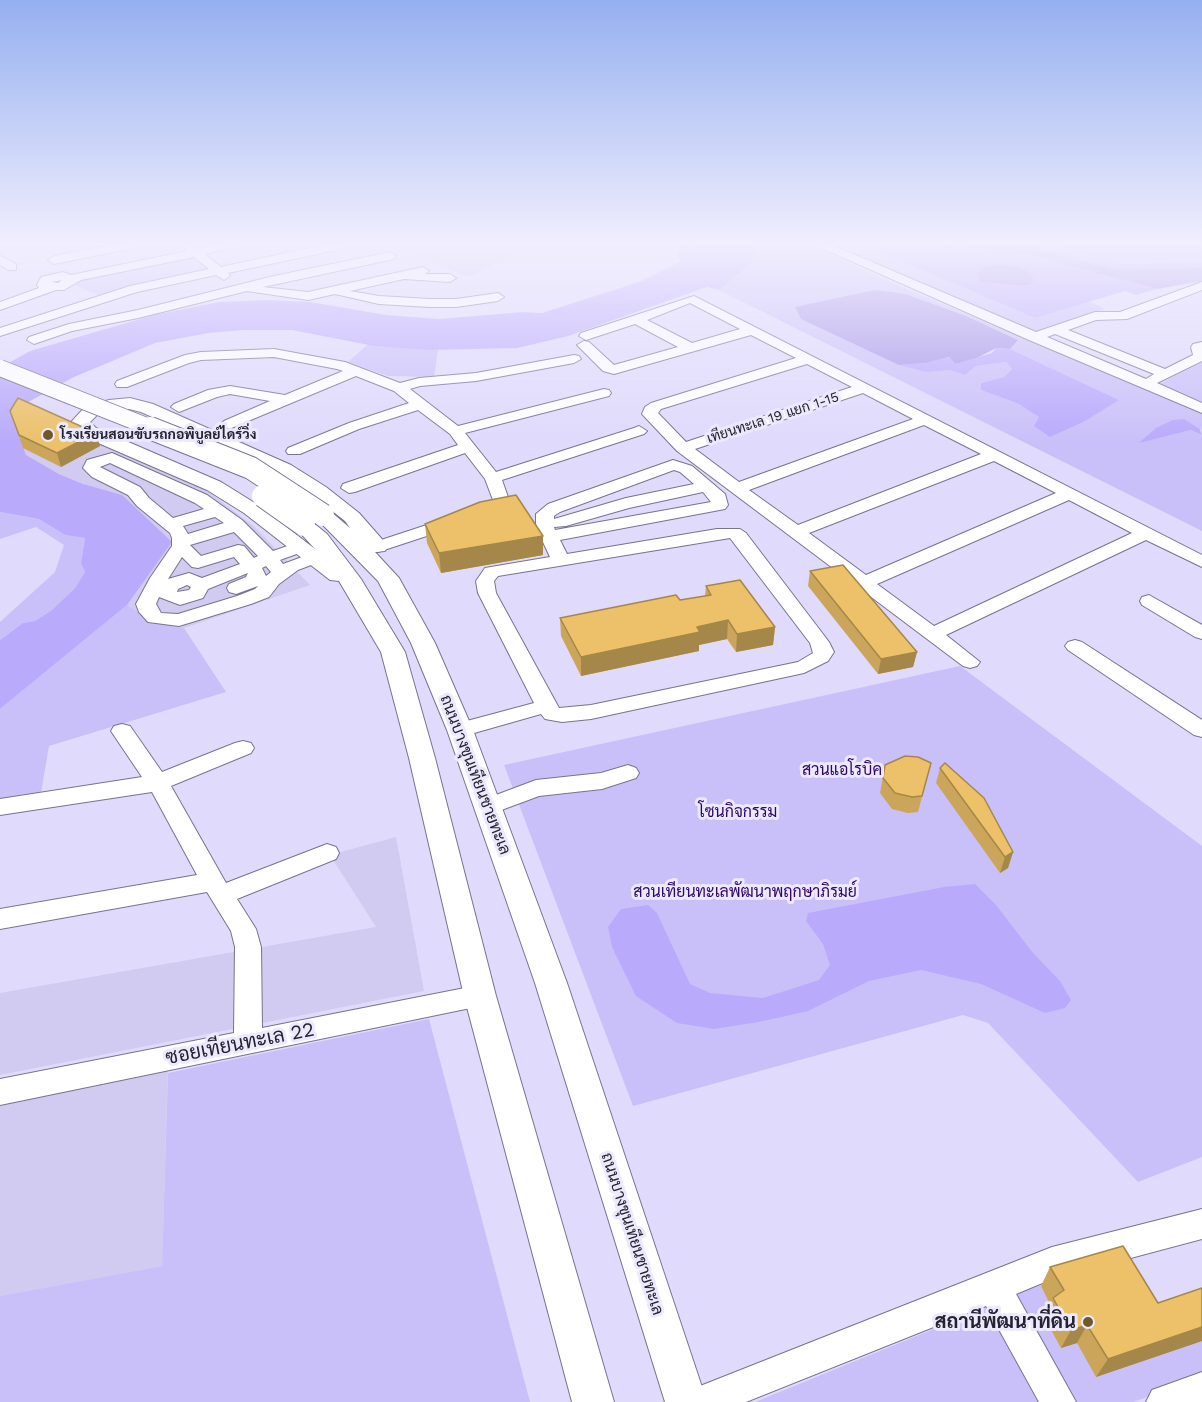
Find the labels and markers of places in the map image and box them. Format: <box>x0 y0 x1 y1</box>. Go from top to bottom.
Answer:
place label: โรงเรียนสอนขับรถกอพิบูลย์ไดร์วิ่ง <box>60 427 256 443</box>
marker: โรงเรียนสอนขับรถกอพิบูลย์ไดร์วิ่ง <box>41 428 55 442</box>
place label: สถานีพัฒนาที่ดิน <box>935 1310 1076 1334</box>
marker: สถานีพัฒนาที่ดิน <box>1081 1315 1095 1329</box>

